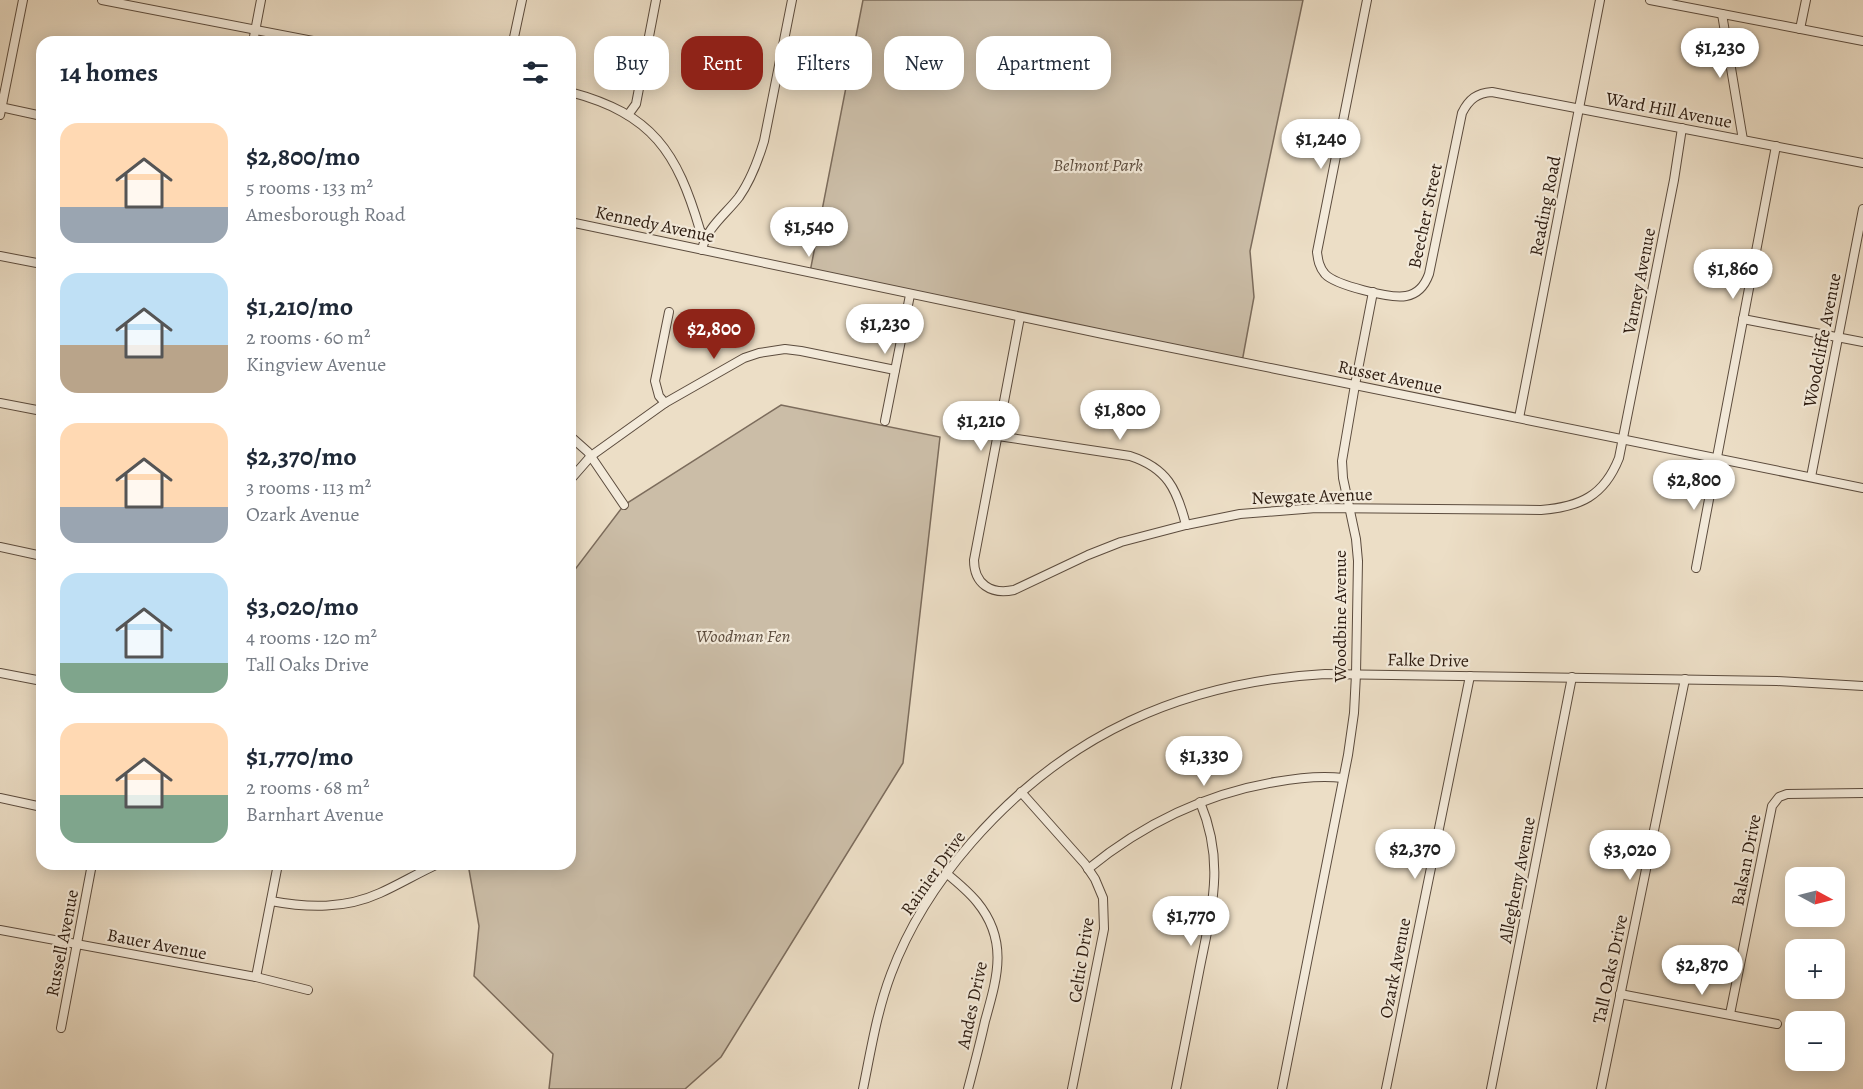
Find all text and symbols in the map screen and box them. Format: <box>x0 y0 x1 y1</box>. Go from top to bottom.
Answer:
pin: $1,230 <box>1671 28 1769 79</box>
text: $1,230 <box>1695 34 1745 61</box>
chip: Buy <box>594 36 669 90</box>
chip: Rent <box>681 36 763 90</box>
chip: Filters <box>775 36 872 90</box>
chip: New <box>884 36 964 90</box>
chip: Apartment <box>976 36 1111 90</box>
text: 14 homes <box>60 55 158 90</box>
icon: filters <box>519 56 552 89</box>
street label: Ward Hill Avenue <box>1603 86 1734 134</box>
pin: $1,240 <box>1272 119 1370 170</box>
text: $1,240 <box>1296 125 1346 152</box>
text: $2,800/mo <box>246 139 360 174</box>
icon: home <box>108 147 180 219</box>
park label: Belmont Park <box>1053 153 1143 177</box>
street label: Reading Road <box>1524 154 1567 258</box>
street label: Beecher Street <box>1402 161 1448 271</box>
text: 5 rooms · 133 m² <box>246 174 373 201</box>
street label: Kennedy Avenue <box>593 200 717 248</box>
text: Amesborough Road <box>246 201 406 228</box>
pin: $1,540 <box>760 207 858 258</box>
text: $1,540 <box>784 213 834 240</box>
street label: Varney Avenue <box>1617 226 1661 337</box>
pin: $1,860 <box>1684 249 1782 300</box>
text: $1,860 <box>1708 255 1758 282</box>
street label: Woodcliffe Avenue <box>1797 271 1847 410</box>
text: $1,210/mo <box>246 289 353 324</box>
icon: home <box>108 297 180 369</box>
pin: $1,230 <box>836 304 934 355</box>
pin: $2,800 <box>665 309 763 360</box>
text: $1,230 <box>860 310 910 337</box>
text: $2,800 <box>687 315 741 342</box>
text: 2 rooms · 60 m² <box>246 324 370 351</box>
text: Kingview Avenue <box>246 351 386 378</box>
street label: Russet Avenue <box>1336 354 1444 400</box>
pin: $1,800 <box>1071 390 1169 441</box>
text: $1,800 <box>1094 396 1146 423</box>
pin: $1,210 <box>932 401 1030 452</box>
text: $1,210 <box>957 407 1005 434</box>
text: $2,370/mo <box>246 439 357 474</box>
icon: home <box>108 447 180 519</box>
pin: $2,800 <box>1645 460 1743 511</box>
text: $2,800 <box>1667 466 1721 493</box>
text: 3 rooms · 113 m² <box>246 474 371 501</box>
street label: Newgate Avenue <box>1251 482 1373 510</box>
text: Ozark Avenue <box>246 501 359 528</box>
street label: Woodbine Avenue <box>1328 550 1352 683</box>
text: $3,020/mo <box>246 589 359 624</box>
icon: home <box>108 597 180 669</box>
text: 4 rooms · 120 m² <box>246 624 377 651</box>
park label: Woodman Fen <box>696 624 790 648</box>
street label: Falke Drive <box>1387 647 1469 673</box>
text: Tall Oaks Drive <box>246 651 369 678</box>
pin: $1,330 <box>1155 736 1253 787</box>
text: $1,770/mo <box>246 739 353 774</box>
text: $1,330 <box>1179 742 1229 769</box>
icon: home <box>108 747 180 819</box>
text: 2 rooms · 68 m² <box>246 774 370 801</box>
text: Barnhart Avenue <box>246 801 384 828</box>
street label: Balsan Drive <box>1725 812 1767 908</box>
street label: Allegheny Avenue <box>1493 815 1541 946</box>
street label: Rainier Drive <box>895 826 971 920</box>
pin: $2,370 <box>1366 829 1464 880</box>
pin: $3,020 <box>1581 830 1679 881</box>
text: $2,370 <box>1389 835 1441 862</box>
text: $3,020 <box>1603 836 1657 863</box>
north arrow <box>1785 867 1845 927</box>
map controls <box>1785 867 1845 1071</box>
street label: Russell Avenue <box>40 887 84 999</box>
pin: $1,770 <box>1142 896 1240 947</box>
text: $1,770 <box>1167 902 1216 929</box>
street label: Tall Oaks Drive <box>1587 912 1633 1026</box>
street label: Celtic Drive <box>1062 916 1100 1004</box>
street label: Ozark Avenue <box>1373 916 1417 1020</box>
street label: Bauer Avenue <box>105 923 209 965</box>
button: + <box>1785 939 1845 999</box>
pin: $2,870 <box>1653 945 1751 996</box>
text: $2,870 <box>1676 951 1728 978</box>
street label: Andes Drive <box>951 959 993 1052</box>
button: − <box>1785 1011 1845 1071</box>

